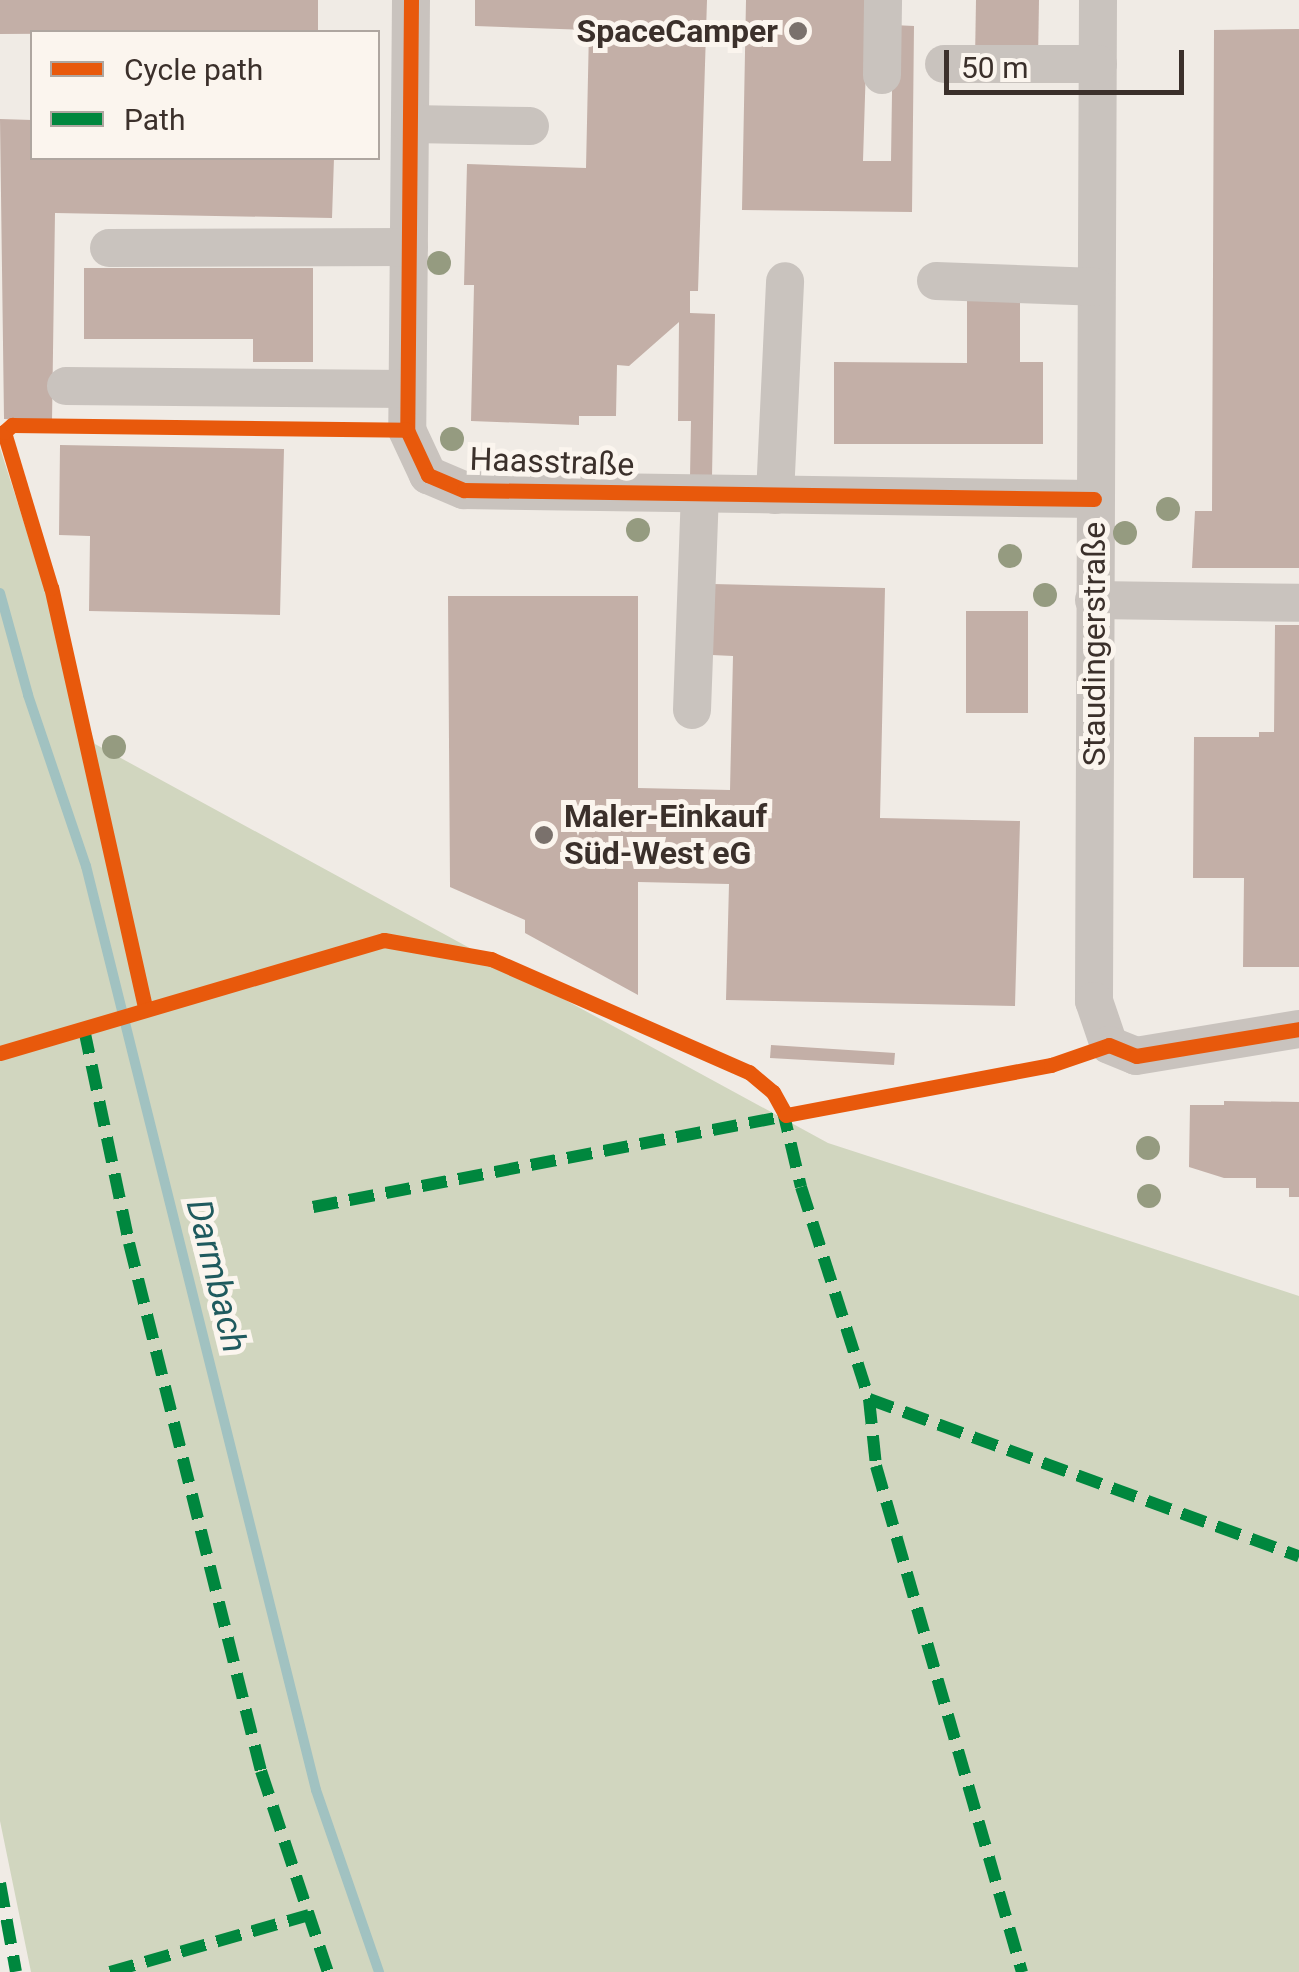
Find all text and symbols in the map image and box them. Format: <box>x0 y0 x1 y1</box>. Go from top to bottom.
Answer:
place label: SpaceCamper <box>576 12 778 50</box>
marker: SpaceCamper <box>787 20 809 42</box>
legend <box>30 30 380 160</box>
scale bar <box>949 30 1189 92</box>
text: 50 m <box>961 50 1028 85</box>
text: Cycle path <box>124 52 263 87</box>
text: Path <box>124 102 185 137</box>
street label: Haasstraße <box>469 440 635 484</box>
street label: Staudingerstraße <box>1075 522 1113 766</box>
place label: Maler-Einkauf Süd-West eG <box>564 798 767 873</box>
marker: Maler-Einkauf Süd-West eG <box>533 824 555 846</box>
water label: Darmbach <box>177 1195 255 1357</box>

